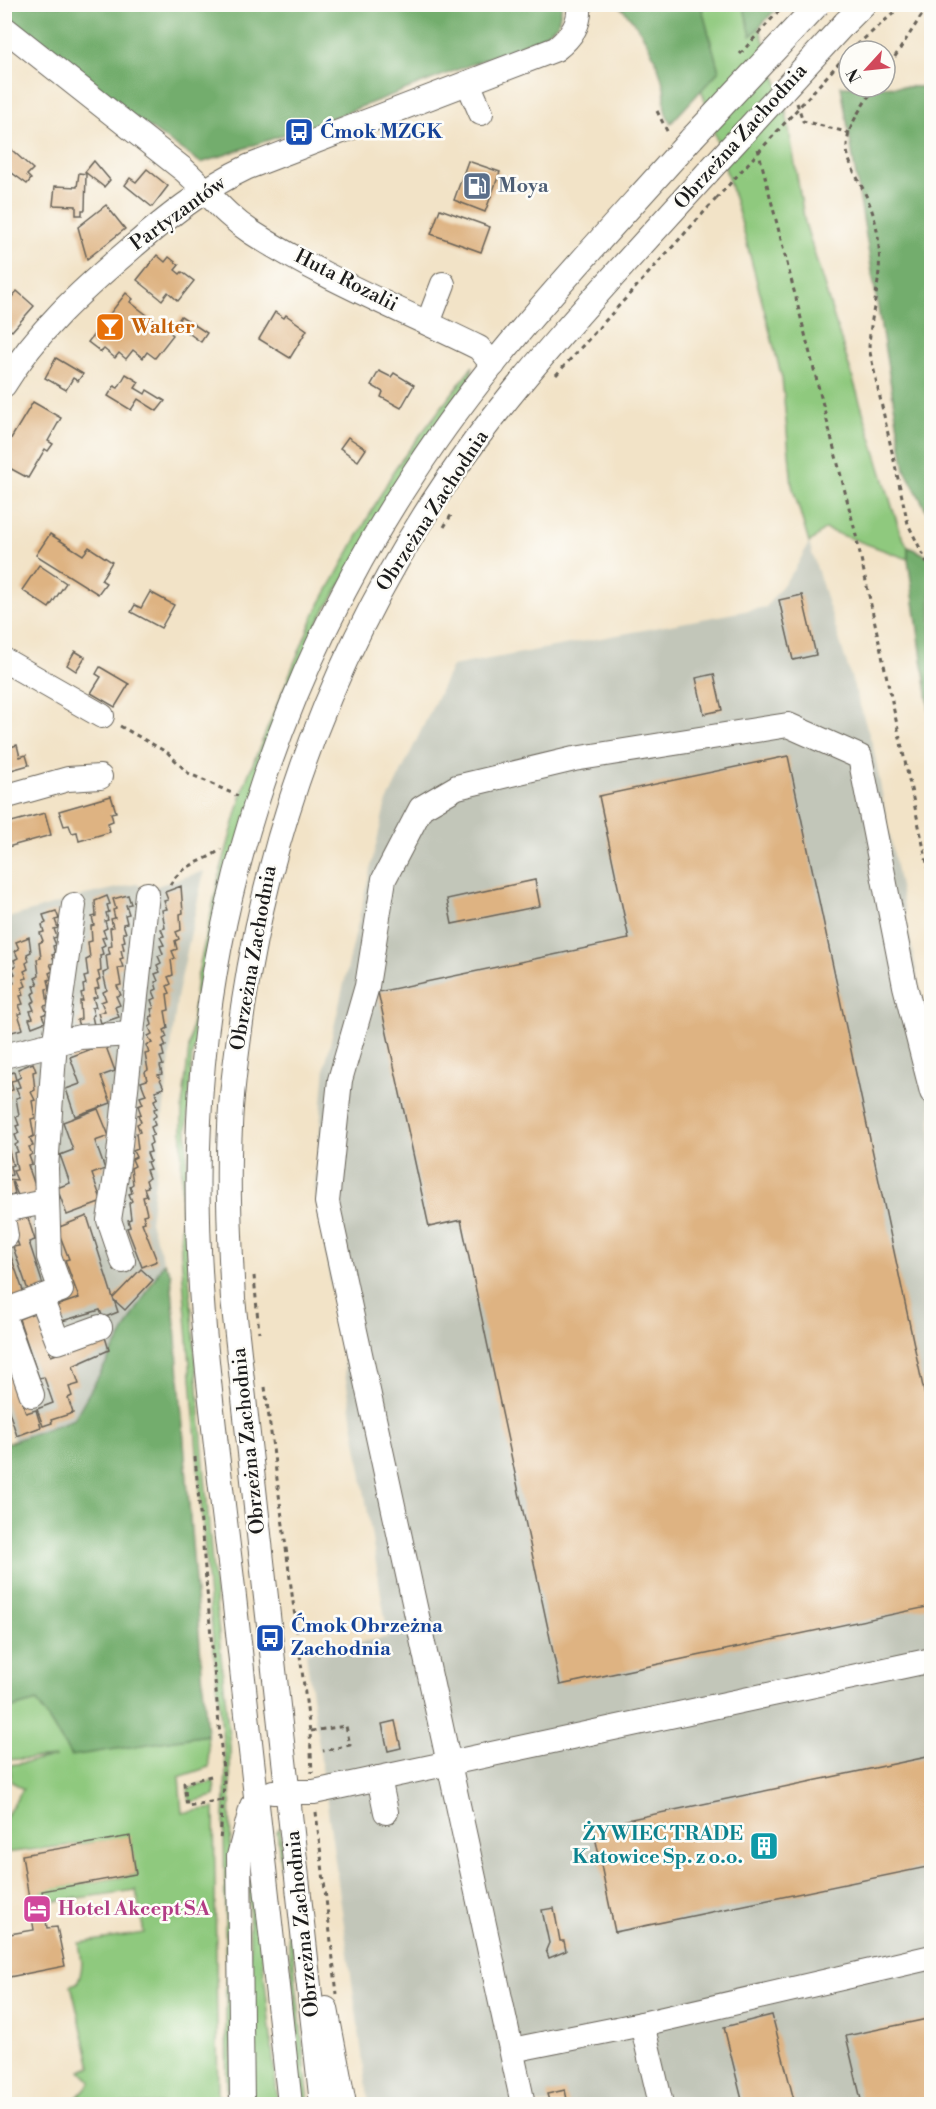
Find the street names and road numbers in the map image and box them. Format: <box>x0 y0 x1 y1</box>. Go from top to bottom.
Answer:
street label: Obrzeżna Zachodnia <box>669 58 814 215</box>
street label: Partyzantów <box>125 170 232 257</box>
street label: Huta Rozalii <box>290 244 402 318</box>
street label: Obrzeżna Zachodnia <box>371 425 495 596</box>
street label: Obrzeżna Zachodnia <box>225 863 283 1052</box>
street label: Obrzeżna Zachodnia <box>227 1346 271 1535</box>
street label: Obrzeżna Zachodnia <box>281 1829 325 2018</box>

